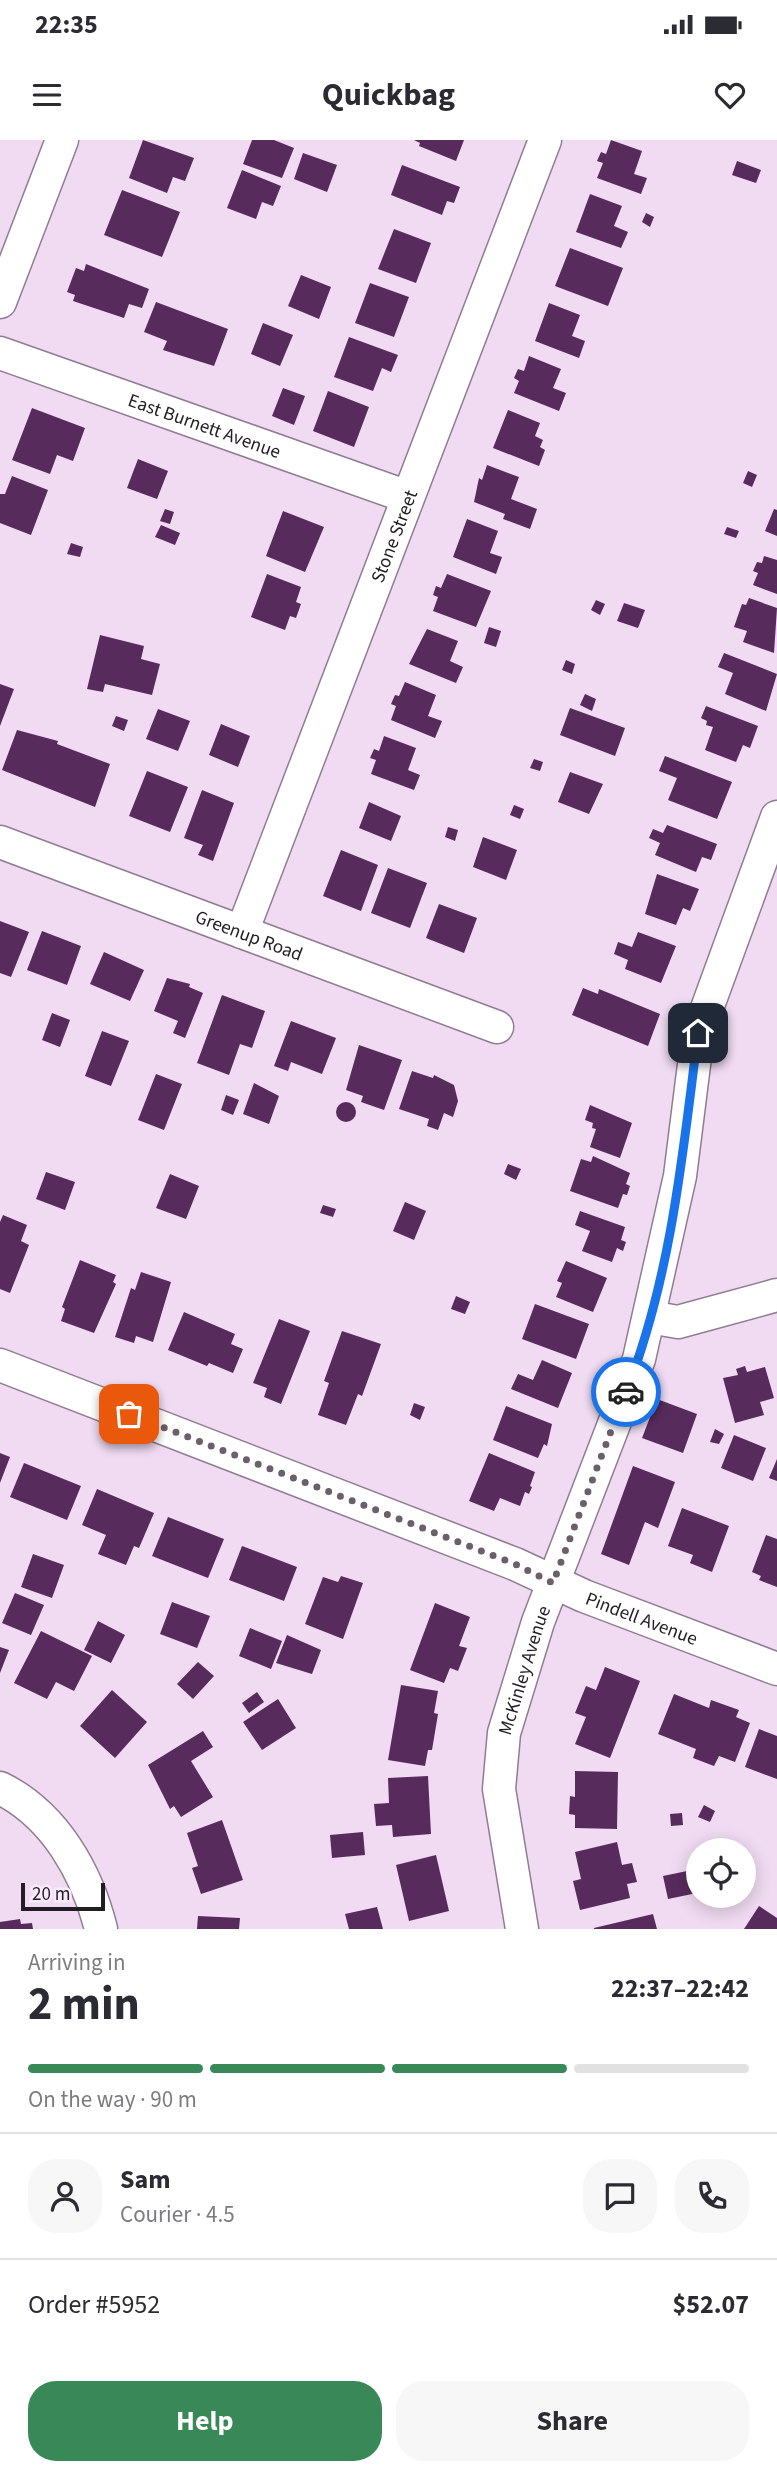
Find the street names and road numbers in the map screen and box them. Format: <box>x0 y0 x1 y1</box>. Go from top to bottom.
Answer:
street label: East Burnett Avenue <box>124 387 284 466</box>
street label: Stone Street <box>365 486 425 587</box>
street label: Greenup Road <box>191 904 306 969</box>
street label: Pindell Avenue <box>581 1586 701 1653</box>
street label: McKinley Avenue <box>492 1602 558 1739</box>

